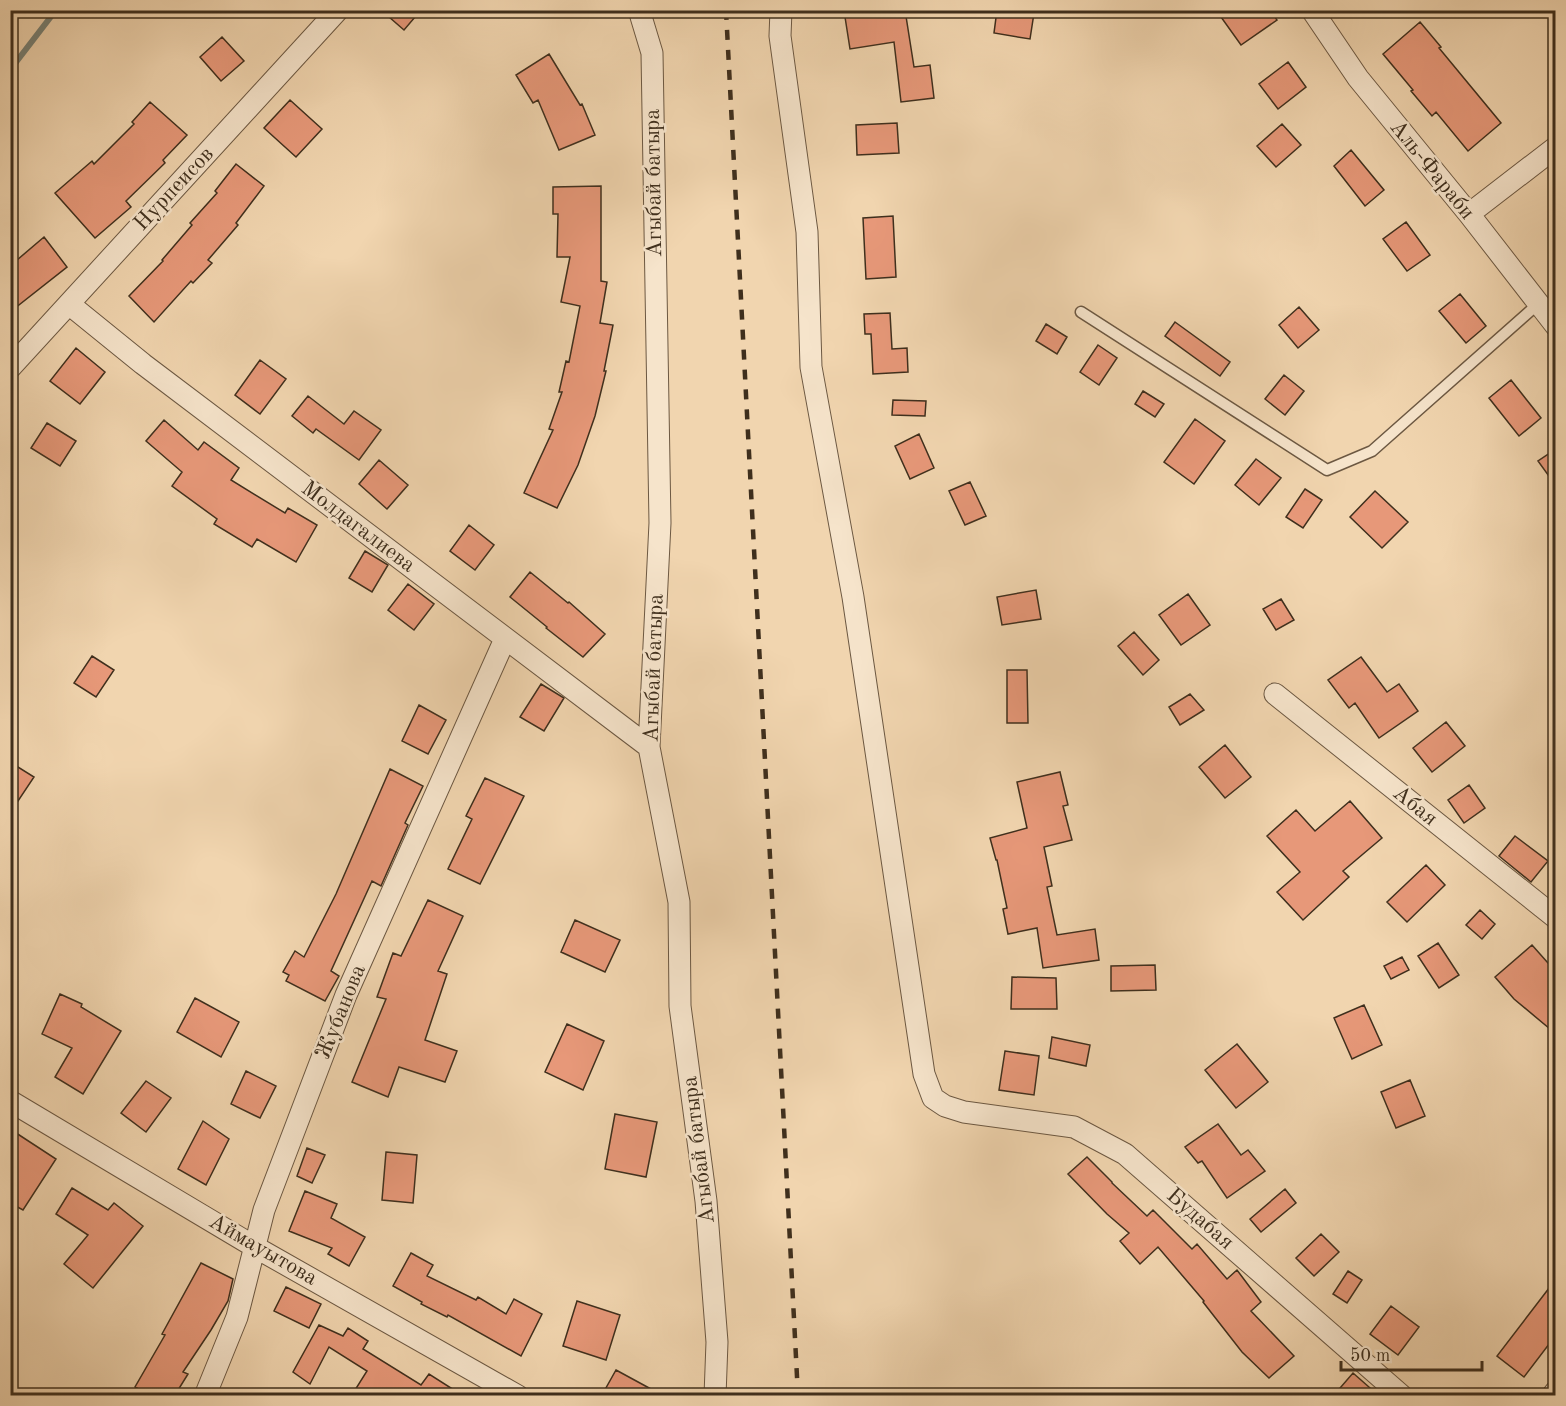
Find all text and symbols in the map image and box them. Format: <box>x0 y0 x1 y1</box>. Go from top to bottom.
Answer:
street label: Агыбай батыра <box>642 108 666 257</box>
street label: Аль-Фараби <box>1385 116 1479 224</box>
street label: Нурпеисов <box>130 143 218 235</box>
street label: Молдагалиева <box>297 477 419 577</box>
street label: Агыбай батыра <box>640 593 668 743</box>
street label: Абая <box>1389 782 1441 830</box>
street label: Жубанова <box>312 961 370 1062</box>
street label: Агыбай батыра <box>679 1075 719 1225</box>
street label: Будабая <box>1162 1184 1238 1254</box>
street label: Аймауытова <box>205 1210 321 1290</box>
scale bar <box>1341 1334 1482 1372</box>
text: 50 m <box>1350 1347 1390 1365</box>

